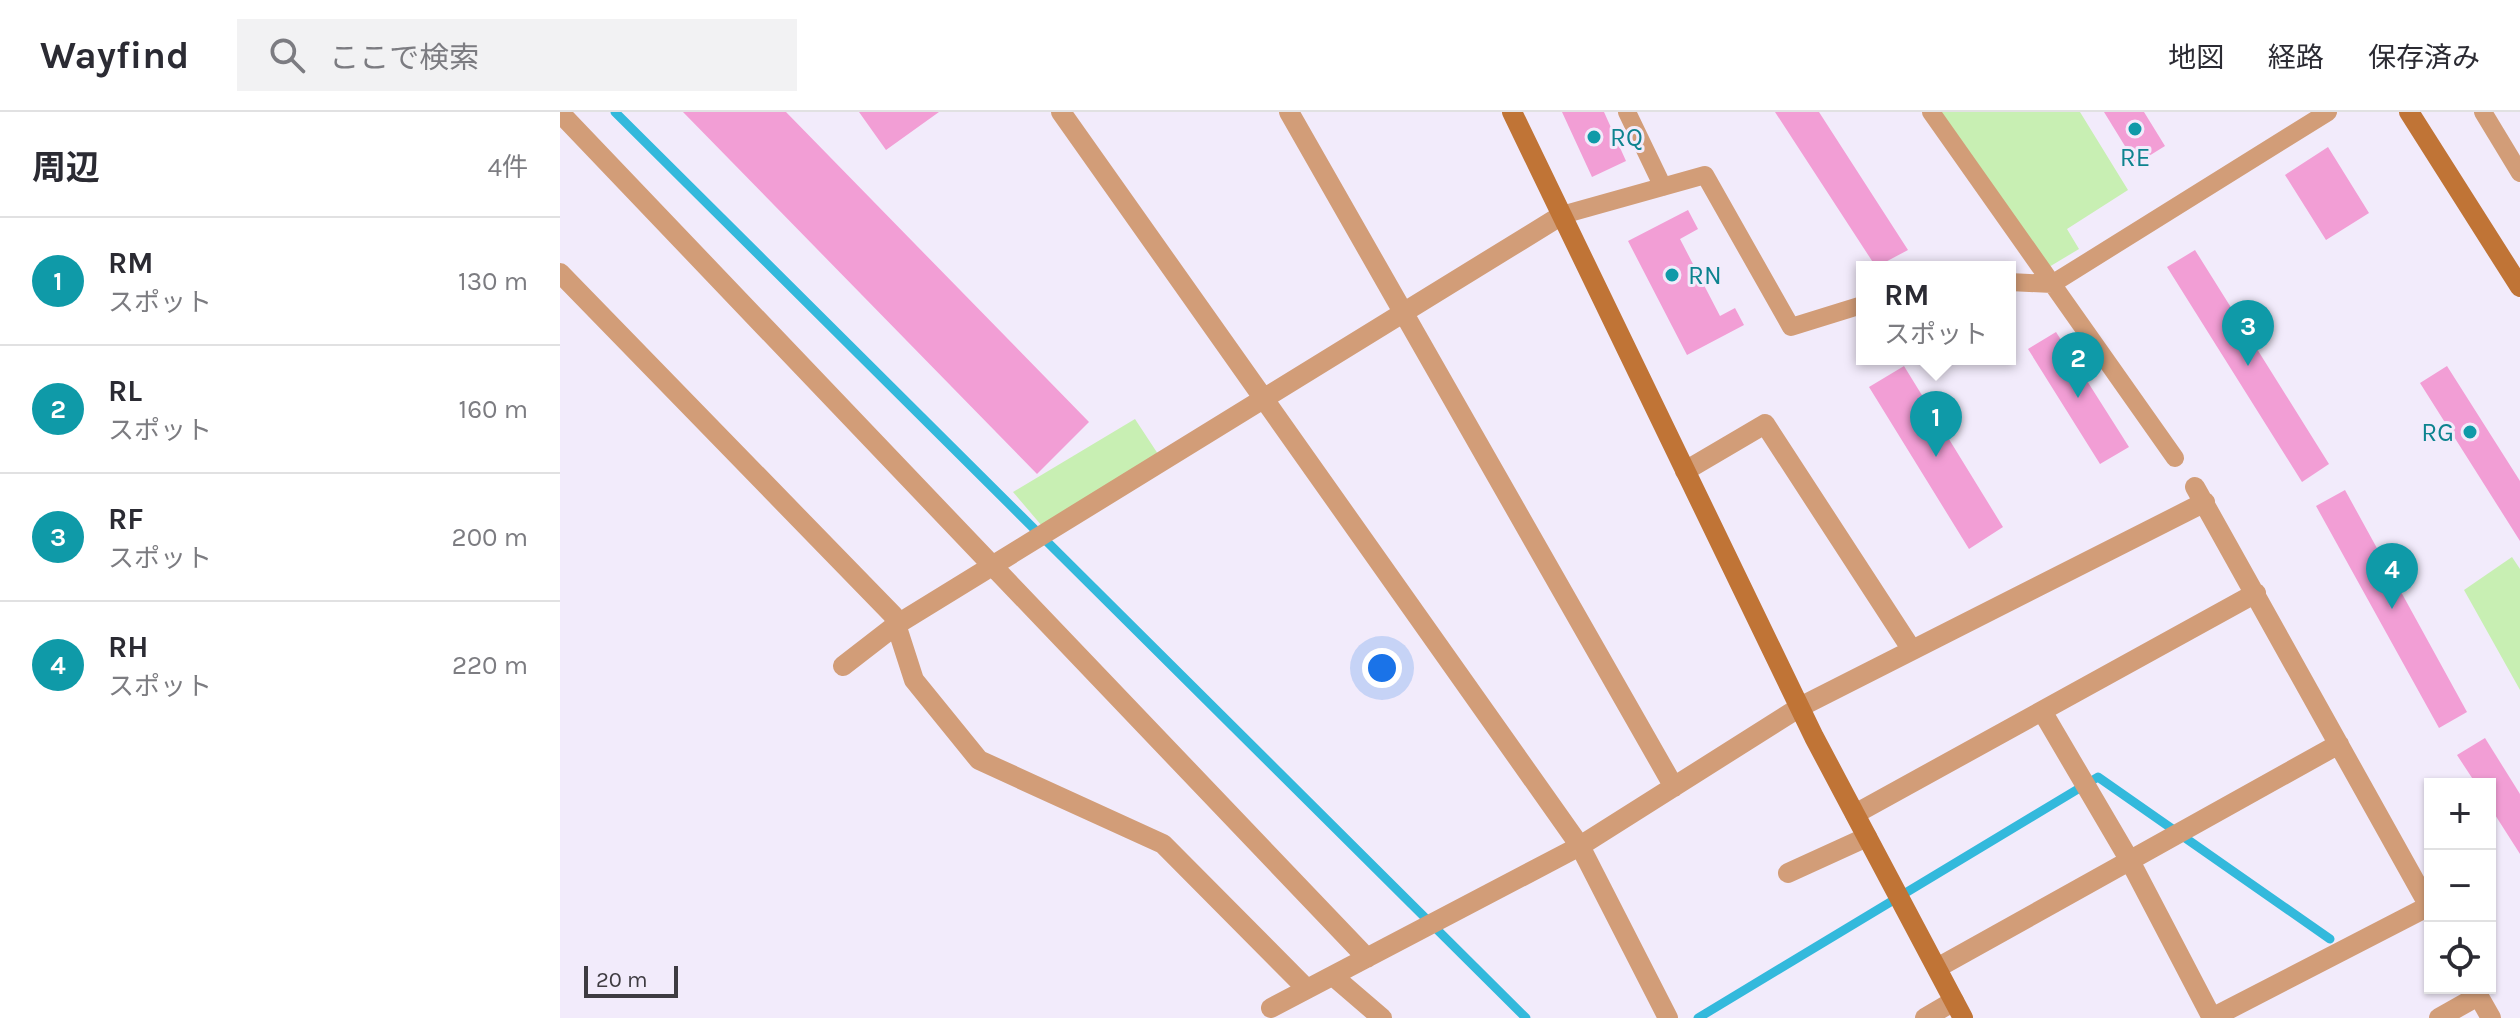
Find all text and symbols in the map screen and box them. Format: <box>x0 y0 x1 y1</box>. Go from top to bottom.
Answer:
search box <box>237 19 797 91</box>
text: Wayfind <box>40 33 189 78</box>
icon: search <box>265 33 309 77</box>
text: ここで検索 <box>329 40 479 76</box>
text: 地図 <box>2168 41 2224 74</box>
text: 経路 <box>2268 41 2324 74</box>
text: 保存済み <box>2368 41 2480 74</box>
marker: RE <box>2126 120 2144 138</box>
place label: RQ <box>1610 122 1643 153</box>
marker: RQ <box>1585 128 1603 146</box>
place label: RE <box>2120 142 2150 173</box>
text: 周辺 <box>32 148 100 188</box>
text: 4件 <box>487 152 528 183</box>
text: RM <box>108 245 154 281</box>
place label: RN <box>1688 260 1722 291</box>
popup <box>1856 261 2016 365</box>
text: 1 <box>53 266 63 297</box>
text: 130 m <box>458 266 528 297</box>
marker: RN <box>1663 266 1681 284</box>
text: RM <box>1884 277 1930 313</box>
text: スポット <box>108 287 212 318</box>
pin: 3 <box>2222 300 2274 366</box>
text: スポット <box>1884 319 1988 350</box>
pin: 2 <box>2052 332 2104 398</box>
text: RL <box>108 373 142 409</box>
pin: 1 <box>1910 391 1962 457</box>
text: 2 <box>50 394 66 425</box>
text: 160 m <box>459 394 528 425</box>
text: スポット <box>108 415 212 446</box>
place label: RG <box>2421 417 2454 448</box>
marker: RG <box>2461 423 2479 441</box>
text: RF <box>108 501 144 537</box>
text: 3 <box>50 522 66 553</box>
text: 200 m <box>452 522 528 553</box>
text: スポット <box>108 543 212 574</box>
pin: 4 <box>2366 543 2418 609</box>
text: RH <box>108 629 148 665</box>
your location <box>1362 648 1402 688</box>
text: 4 <box>50 650 66 681</box>
text: 220 m <box>452 650 528 681</box>
text: スポット <box>108 671 212 702</box>
map controls <box>2424 778 2496 994</box>
button: + <box>2424 778 2496 850</box>
button: − <box>2424 850 2496 922</box>
button: locate <box>2424 922 2496 994</box>
scale bar <box>584 962 678 998</box>
text: 20 m <box>596 967 648 993</box>

